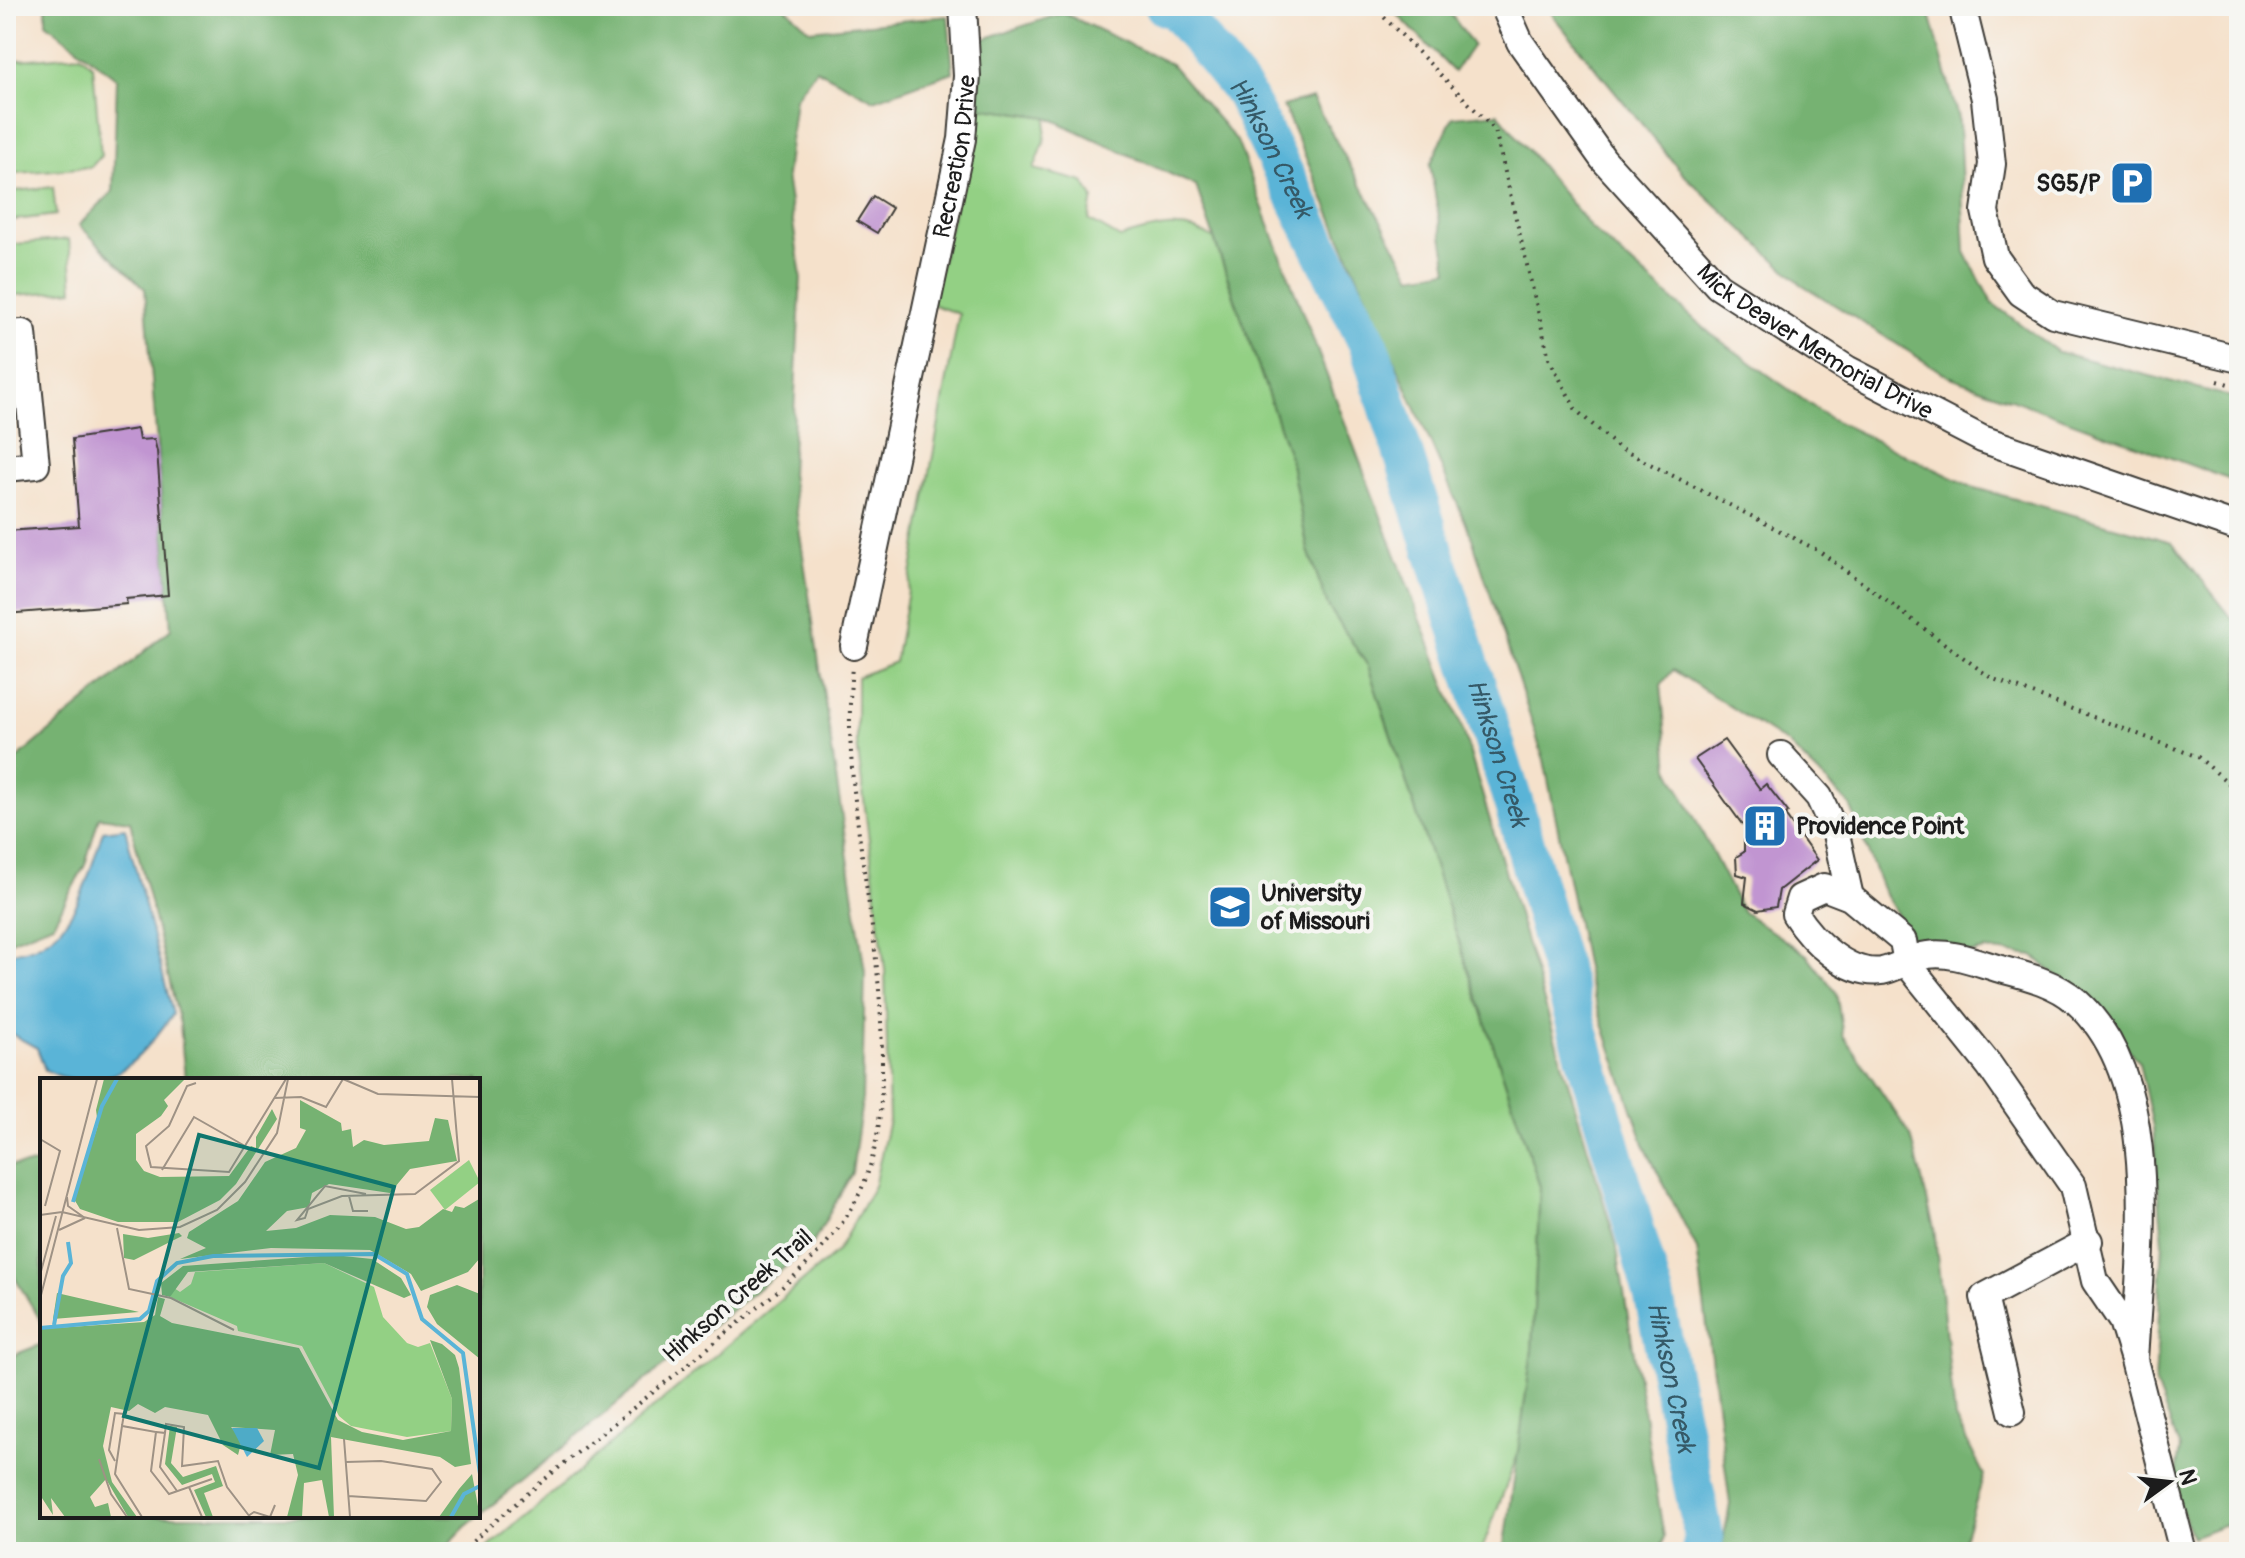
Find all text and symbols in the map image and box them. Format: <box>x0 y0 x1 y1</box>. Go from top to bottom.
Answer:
water label: Hinkson Creek <box>1222 71 1320 225</box>
street label: Recreation Drive <box>927 74 982 241</box>
parking icon: SG5/P <box>2108 159 2156 207</box>
place label: SG5/P <box>2036 169 2101 198</box>
street label: Mick Deaver Memorial Drive <box>1691 258 1938 426</box>
water label: Hinkson Creek <box>1459 675 1536 833</box>
building icon: Providence Point <box>1741 802 1789 850</box>
place label: Providence Point <box>1796 812 1965 841</box>
place label: University of Missouri <box>1260 879 1370 936</box>
school or university icon: University of Missouri <box>1206 883 1254 931</box>
inset map <box>40 1078 480 1518</box>
street label: Hinkson Creek Trail <box>657 1223 819 1369</box>
water label: Hinkson Creek <box>1639 1299 1702 1458</box>
north arrow <box>2129 1442 2209 1522</box>
text: N <box>2172 1466 2203 1488</box>

